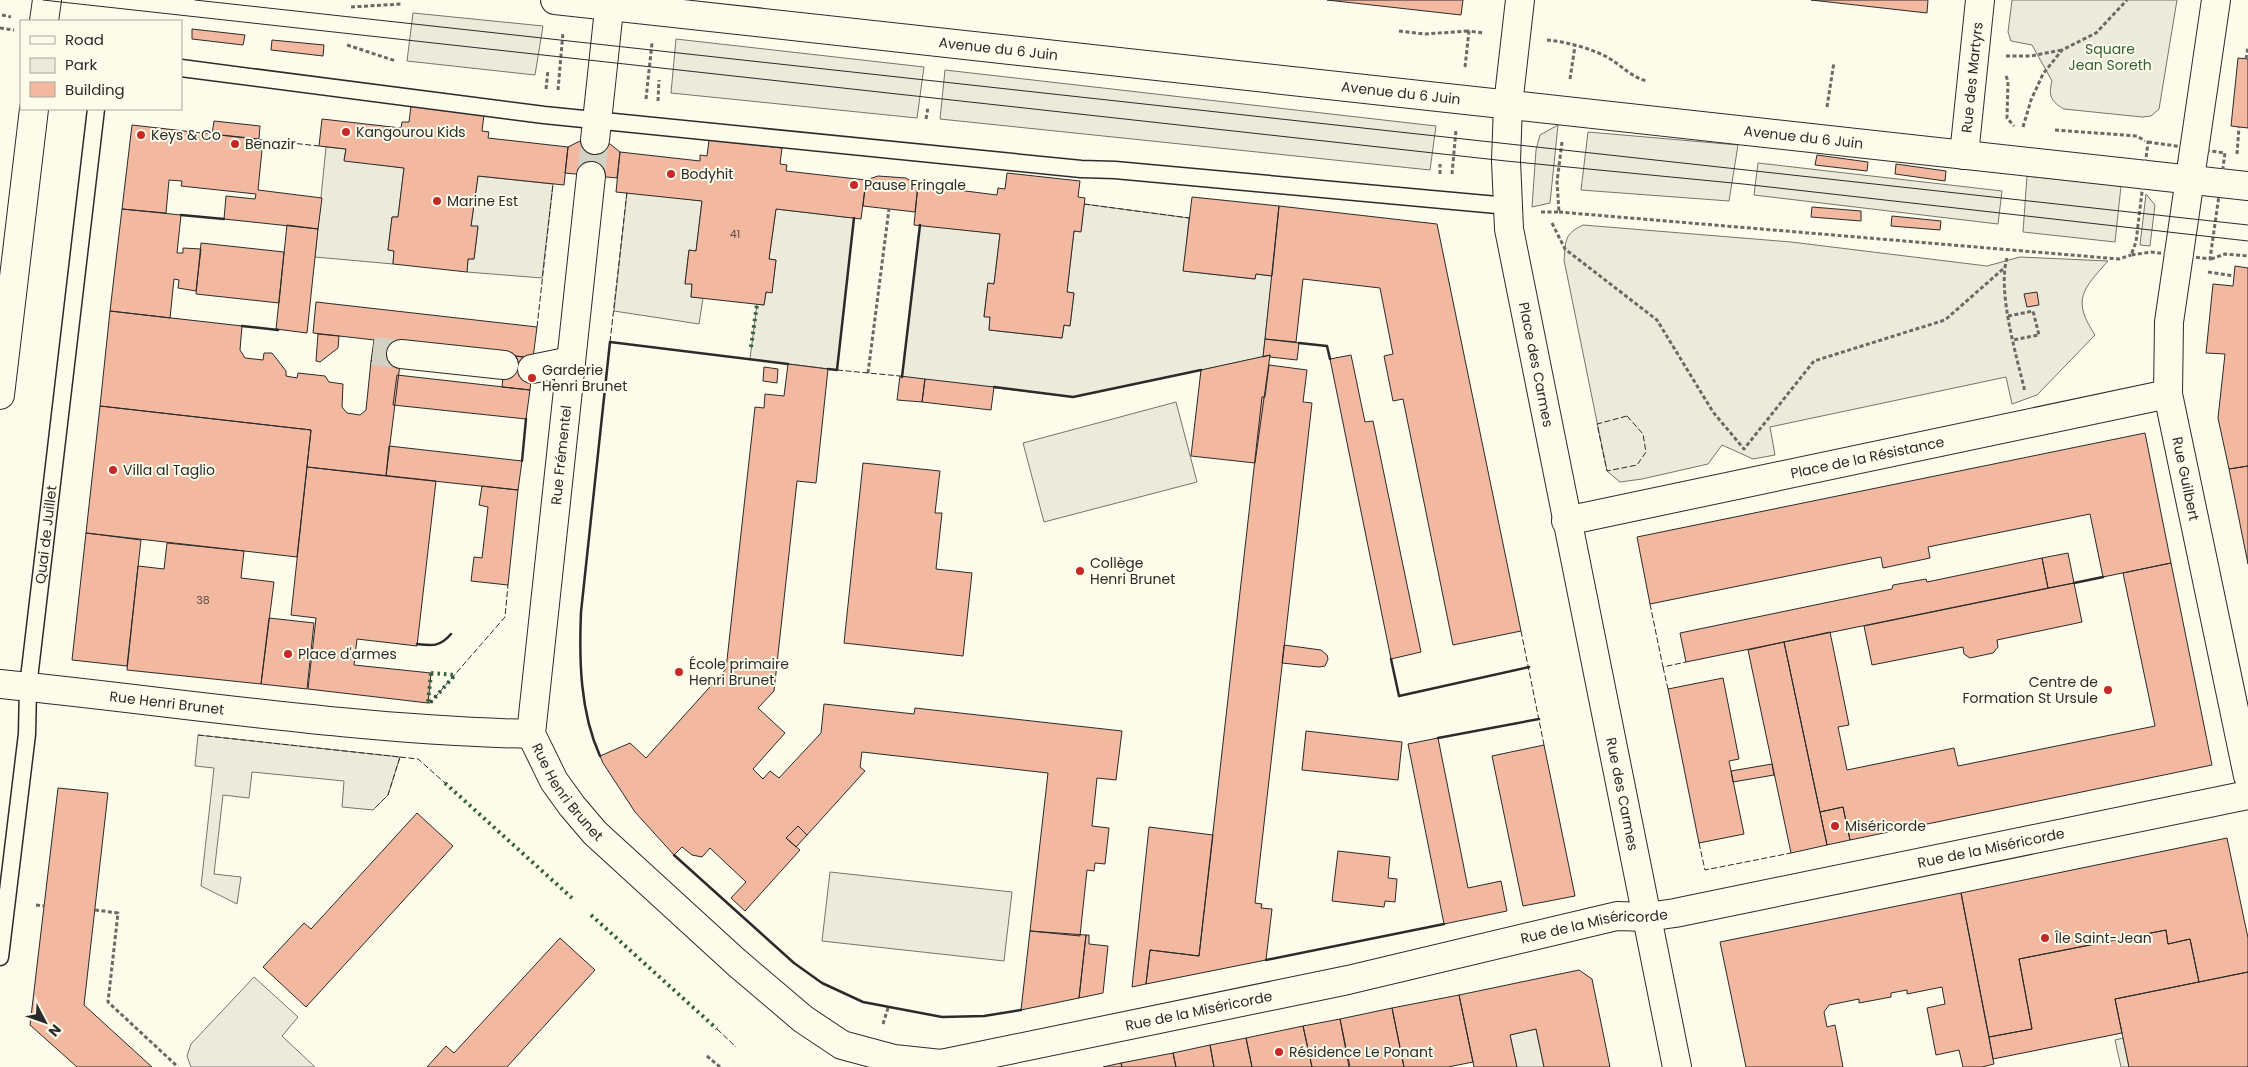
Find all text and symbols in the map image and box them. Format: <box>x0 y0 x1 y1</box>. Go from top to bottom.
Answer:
legend <box>20 20 182 110</box>
street label: Rue des Martyrs <box>1956 21 1988 134</box>
text: Road <box>65 29 104 50</box>
street label: Avenue du 6 Juin <box>938 32 1059 65</box>
park label: Square Jean Soreth <box>2068 39 2152 75</box>
text: Park <box>65 54 97 75</box>
street label: Avenue du 6 Juin <box>1340 76 1462 109</box>
text: Building <box>65 79 125 100</box>
street label: Avenue du 6 Juin <box>1743 121 1864 154</box>
place label: Kangourou Kids <box>356 122 466 142</box>
place label: Keys & Co <box>151 125 221 145</box>
marker: Kangourou Kids <box>340 126 352 138</box>
marker: Keys & Co <box>135 129 147 141</box>
place label: Benazir <box>245 134 296 154</box>
marker: Benazir <box>229 138 241 150</box>
place label: Bodyhit <box>681 164 733 184</box>
marker: Bodyhit <box>665 168 677 180</box>
place label: Pause Fringale <box>864 175 966 195</box>
marker: Pause Fringale <box>848 179 860 191</box>
place label: Marine Est <box>447 191 518 211</box>
marker: Marine Est <box>431 195 443 207</box>
house number: 41 <box>730 226 740 242</box>
street label: Place des Carmes <box>1514 300 1558 429</box>
place label: Garderie Henri Brunet <box>542 360 627 396</box>
marker: Garderie Henri Brunet <box>526 372 538 384</box>
street label: Rue Frémentel <box>546 404 576 506</box>
street label: Place de la Résistance <box>1789 431 1946 483</box>
street label: Rue Guilbert <box>2167 435 2204 522</box>
place label: Villa al Taglio <box>123 460 215 480</box>
marker: Villa al Taglio <box>107 464 119 476</box>
street label: Quai de Juillet <box>30 484 62 585</box>
place label: Collège Henri Brunet <box>1090 553 1175 589</box>
marker: Collège Henri Brunet <box>1074 565 1086 577</box>
house number: 38 <box>196 592 210 608</box>
place label: Place d'armes <box>298 644 397 664</box>
marker: Place d'armes <box>282 648 294 660</box>
place label: École primaire Henri Brunet <box>689 654 789 690</box>
marker: École primaire Henri Brunet <box>673 666 685 678</box>
place label: Centre de Formation St Ursule <box>1963 672 2098 708</box>
marker: Centre de Formation St Ursule <box>2102 684 2114 696</box>
street label: Rue Henri Brunet <box>109 686 225 720</box>
street label: Rue des Carmes <box>1601 736 1643 852</box>
street label: Rue Henri Brunet <box>527 740 608 846</box>
place label: Miséricorde <box>1845 816 1926 836</box>
marker: Miséricorde <box>1829 820 1841 832</box>
street label: Rue de la Miséricorde <box>1916 823 2067 873</box>
street label: Rue de la Miséricorde <box>1519 904 1669 949</box>
place label: Île Saint-Jean <box>2054 928 2152 948</box>
marker: Île Saint-Jean <box>2039 932 2051 944</box>
street label: Rue de la Miséricorde <box>1123 986 1274 1036</box>
north arrow <box>20 997 70 1047</box>
text: N <box>44 1020 66 1041</box>
place label: Résidence Le Ponant <box>1289 1042 1433 1062</box>
marker: Résidence Le Ponant <box>1273 1046 1285 1058</box>

